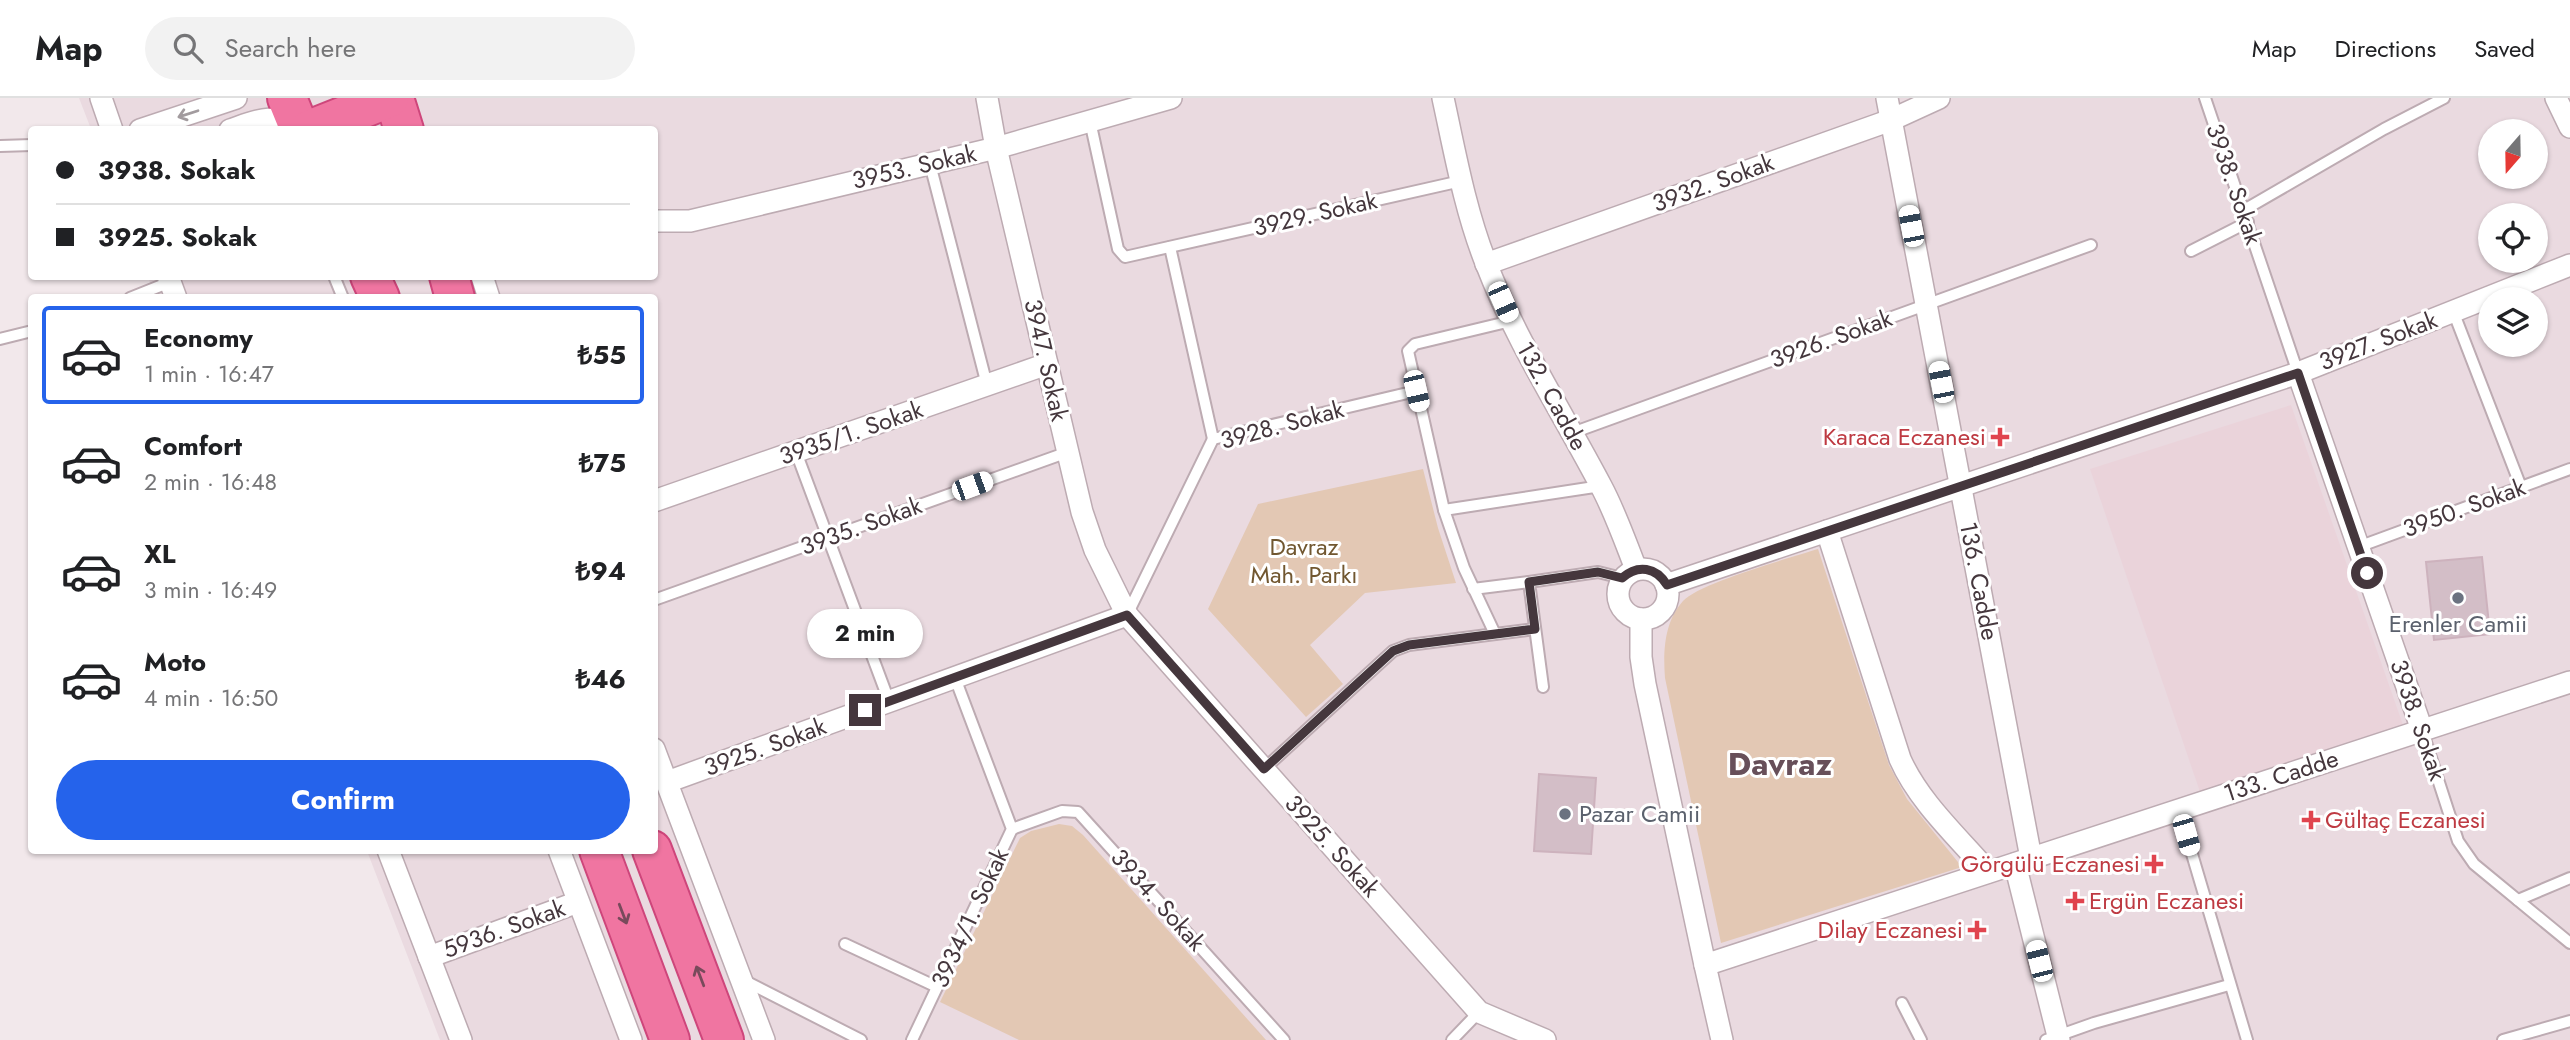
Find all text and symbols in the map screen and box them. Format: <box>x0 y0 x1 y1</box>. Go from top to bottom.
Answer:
search box <box>145 17 635 80</box>
text: Map <box>35 25 103 72</box>
icon: search <box>169 29 207 67</box>
text: Search here <box>225 29 356 67</box>
text: Map <box>2252 31 2297 66</box>
text: Directions <box>2335 31 2436 66</box>
text: Saved <box>2474 31 2535 66</box>
one-way arrow <box>177 108 199 121</box>
street label: 3938. Sokak <box>2197 119 2272 250</box>
north arrow <box>2478 119 2548 189</box>
map controls <box>2478 119 2548 357</box>
street label: 3953. Sokak <box>848 135 980 198</box>
street label: 3932. Sokak <box>1647 144 1779 221</box>
text: 3938. Sokak <box>98 151 255 189</box>
street label: 3929. Sokak <box>1250 182 1381 245</box>
car <box>1897 203 1926 249</box>
button: locate <box>2478 203 2548 273</box>
text: 3925. Sokak <box>98 218 257 256</box>
car <box>1485 279 1522 325</box>
button: layers <box>2478 287 2548 357</box>
street label: 3947. Sokak <box>1015 295 1078 425</box>
street label: 3926. Sokak <box>1765 300 1897 377</box>
street label: 3927. Sokak <box>2314 302 2442 379</box>
text: Economy <box>144 319 253 357</box>
icon: car <box>60 324 123 387</box>
street label: 132. Cadde <box>1508 335 1597 457</box>
text: ₺55 <box>578 336 626 374</box>
text: 1 min · 16:47 <box>144 357 274 391</box>
car <box>1927 359 1956 405</box>
car <box>1402 368 1431 414</box>
street label: 3935/1. Sokak <box>774 391 928 474</box>
street label: 3928. Sokak <box>1216 391 1348 458</box>
place label: Karaca Eczanesi <box>1823 419 1986 454</box>
text: Comfort <box>144 427 242 465</box>
marker: Karaca Eczanesi <box>1992 429 2008 445</box>
icon: car <box>60 432 123 495</box>
text: ₺75 <box>579 444 626 482</box>
text: 2 min · 16:48 <box>144 465 277 499</box>
car <box>949 469 996 503</box>
street label: 3950. Sokak <box>2398 469 2530 546</box>
street label: 3935. Sokak <box>795 487 927 564</box>
street label: 136. Cadde <box>1951 519 2008 643</box>
park label: Davraz Mah. Parkı <box>1251 529 1358 592</box>
text: XL <box>144 535 176 573</box>
icon: car <box>60 540 123 603</box>
text: ₺94 <box>576 552 626 590</box>
route start <box>2351 557 2383 589</box>
text: 3 min · 16:49 <box>144 573 277 607</box>
marker: Erenler Camii <box>2450 590 2466 606</box>
place label: Erenler Camii <box>2389 606 2527 641</box>
callout: 2 min <box>807 608 923 658</box>
text: 2 min <box>835 616 895 650</box>
text: Moto <box>144 643 206 681</box>
icon: car <box>60 648 123 711</box>
street label: 3938. Sokak <box>2381 655 2456 786</box>
text: ₺46 <box>576 660 626 698</box>
text: 4 min · 16:50 <box>144 681 278 715</box>
route end <box>849 694 881 726</box>
street label: 3925. Sokak <box>699 708 831 785</box>
district label: Davraz <box>1728 741 1833 787</box>
street label: 133. Cadde <box>2219 741 2343 811</box>
button: Confirm <box>56 760 630 840</box>
street label: 3925. Sokak <box>1277 787 1388 905</box>
place label: Pazar Camii <box>1579 796 1700 831</box>
place label: Gültaç Eczanesi <box>2325 802 2486 837</box>
marker: Pazar Camii <box>1557 806 1573 822</box>
car <box>2171 812 2202 858</box>
marker: Gültaç Eczanesi <box>2303 812 2319 828</box>
street label: 3934. Sokak <box>1103 841 1214 959</box>
street label: 3934/1. Sokak <box>922 842 1017 993</box>
place label: Görgülü Eczanesi <box>1961 846 2140 881</box>
marker: Görgülü Eczanesi <box>2146 856 2162 872</box>
place label: Ergün Eczanesi <box>2089 883 2244 918</box>
street label: 5936. Sokak <box>438 890 570 967</box>
marker: Ergün Eczanesi <box>2067 893 2083 909</box>
one-way arrow <box>617 903 630 925</box>
place label: Dilay Eczanesi <box>1818 912 1963 947</box>
marker: Dilay Eczanesi <box>1969 922 1985 938</box>
car <box>2024 938 2055 984</box>
one-way arrow <box>692 966 705 988</box>

